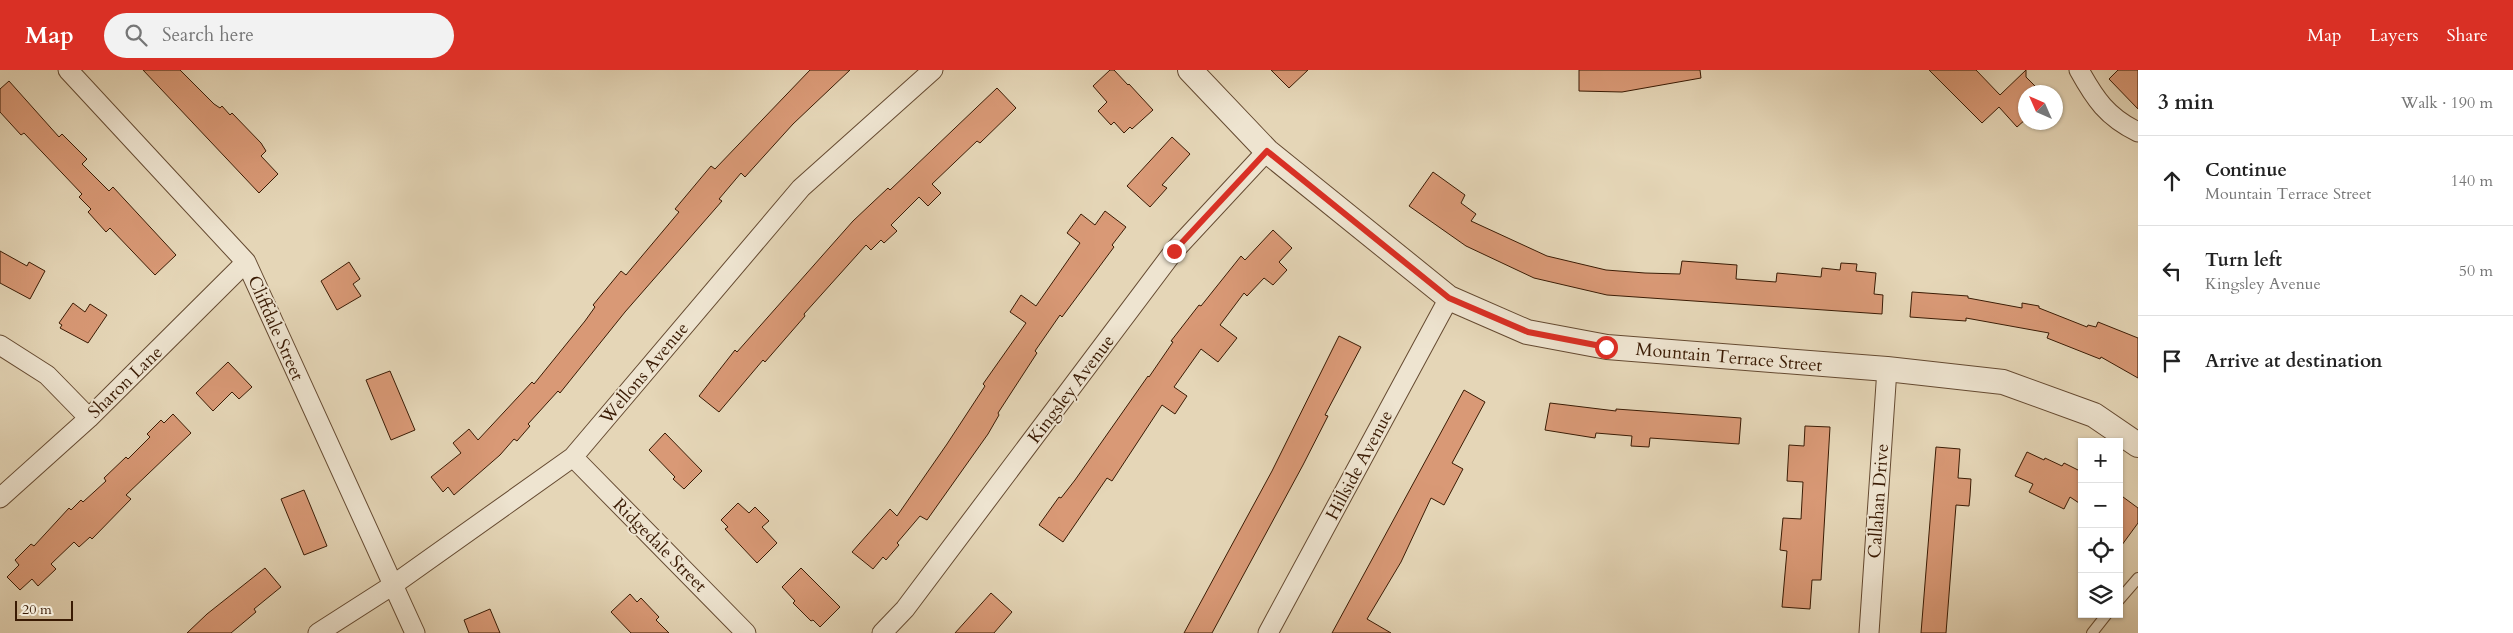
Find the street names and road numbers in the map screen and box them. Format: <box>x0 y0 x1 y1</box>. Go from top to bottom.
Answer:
street label: Cliffdale Street <box>241 272 310 385</box>
street label: Wellons Avenue <box>594 317 695 431</box>
street label: Kingsley Avenue <box>1022 330 1121 449</box>
street label: Mountain Terrace Street <box>1635 337 1824 378</box>
street label: Sharon Lane <box>82 340 168 424</box>
street label: Hillside Avenue <box>1320 406 1399 525</box>
street label: Callahan Drive <box>1862 443 1895 559</box>
street label: Ridgedale Street <box>607 493 712 598</box>

